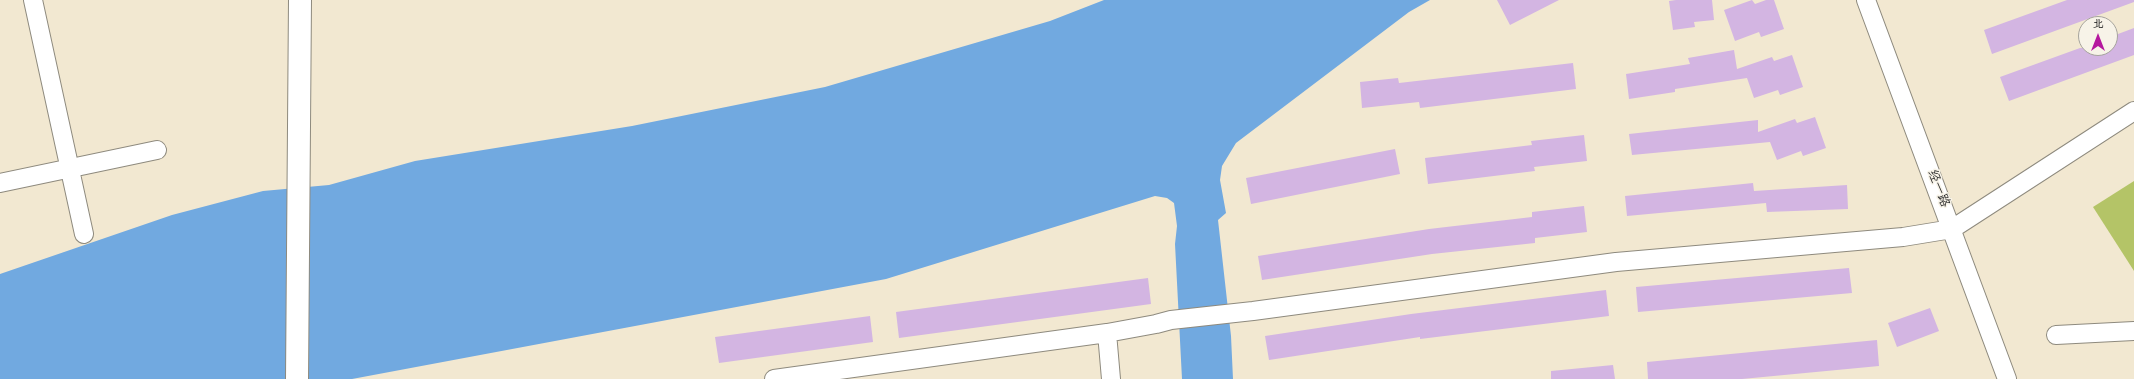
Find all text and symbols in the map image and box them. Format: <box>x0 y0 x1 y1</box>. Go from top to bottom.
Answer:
north arrow <box>2078 16 2118 56</box>
text: 北 <box>2093 17 2104 33</box>
street label: 经一路 <box>1923 168 1951 210</box>

